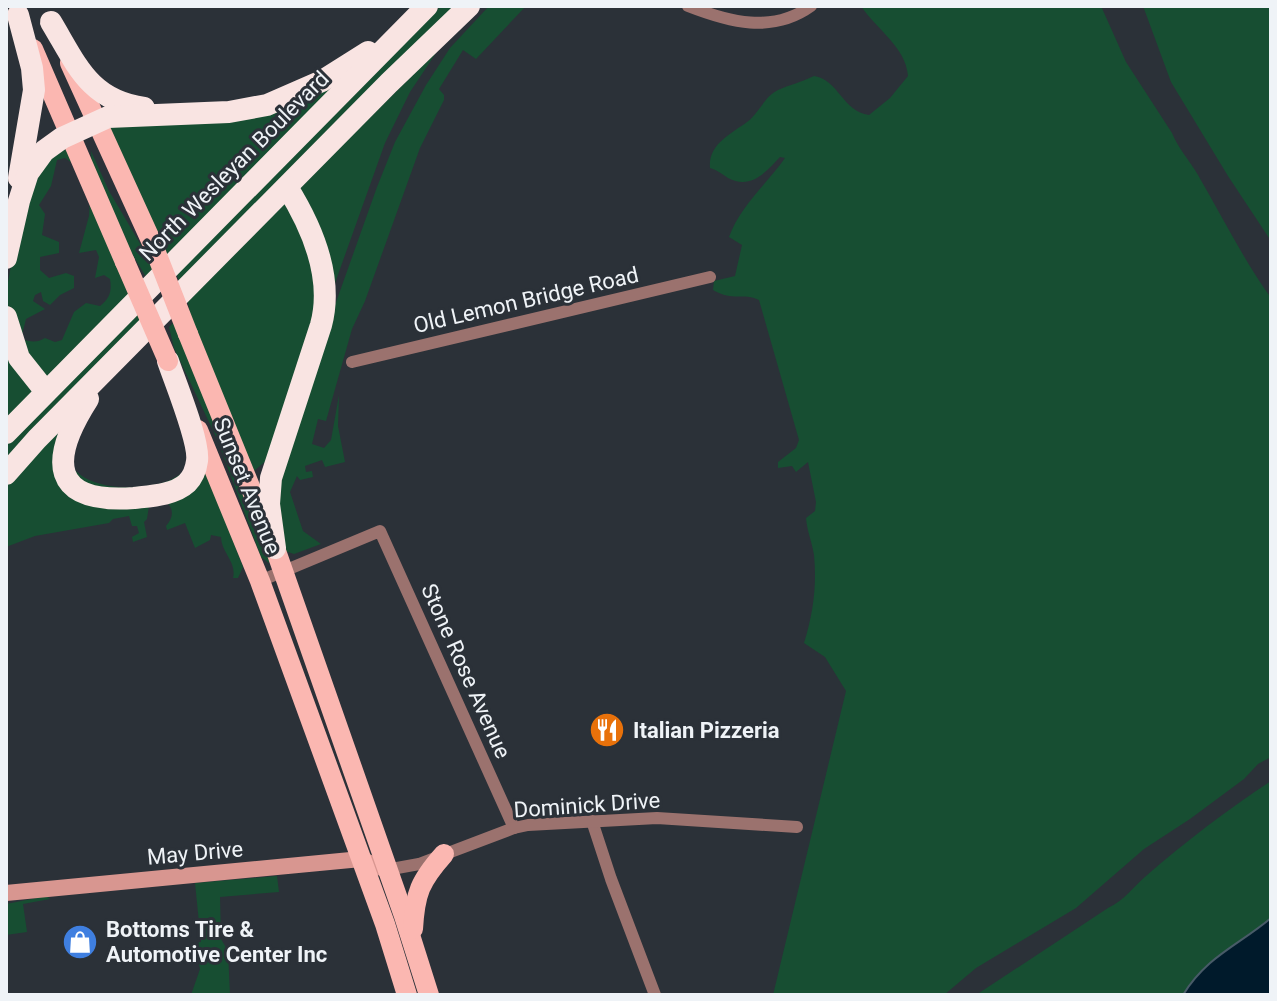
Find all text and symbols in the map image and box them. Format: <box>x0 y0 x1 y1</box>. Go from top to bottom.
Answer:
street label: North Wesleyan Boulevard <box>134 66 334 266</box>
street label: Old Lemon Bridge Road <box>411 262 641 338</box>
street label: Sunset Avenue <box>208 414 286 558</box>
street label: Stone Rose Avenue <box>416 580 516 762</box>
restaurant icon: Italian Pizzeria <box>588 711 626 749</box>
place label: Italian Pizzeria <box>633 718 780 743</box>
street label: Dominick Drive <box>513 787 661 823</box>
street label: May Drive <box>146 836 244 870</box>
place label: Bottoms Tire & Automotive Center Inc <box>106 917 327 967</box>
shop icon: Bottoms Tire & Automotive Center Inc <box>61 923 99 961</box>

